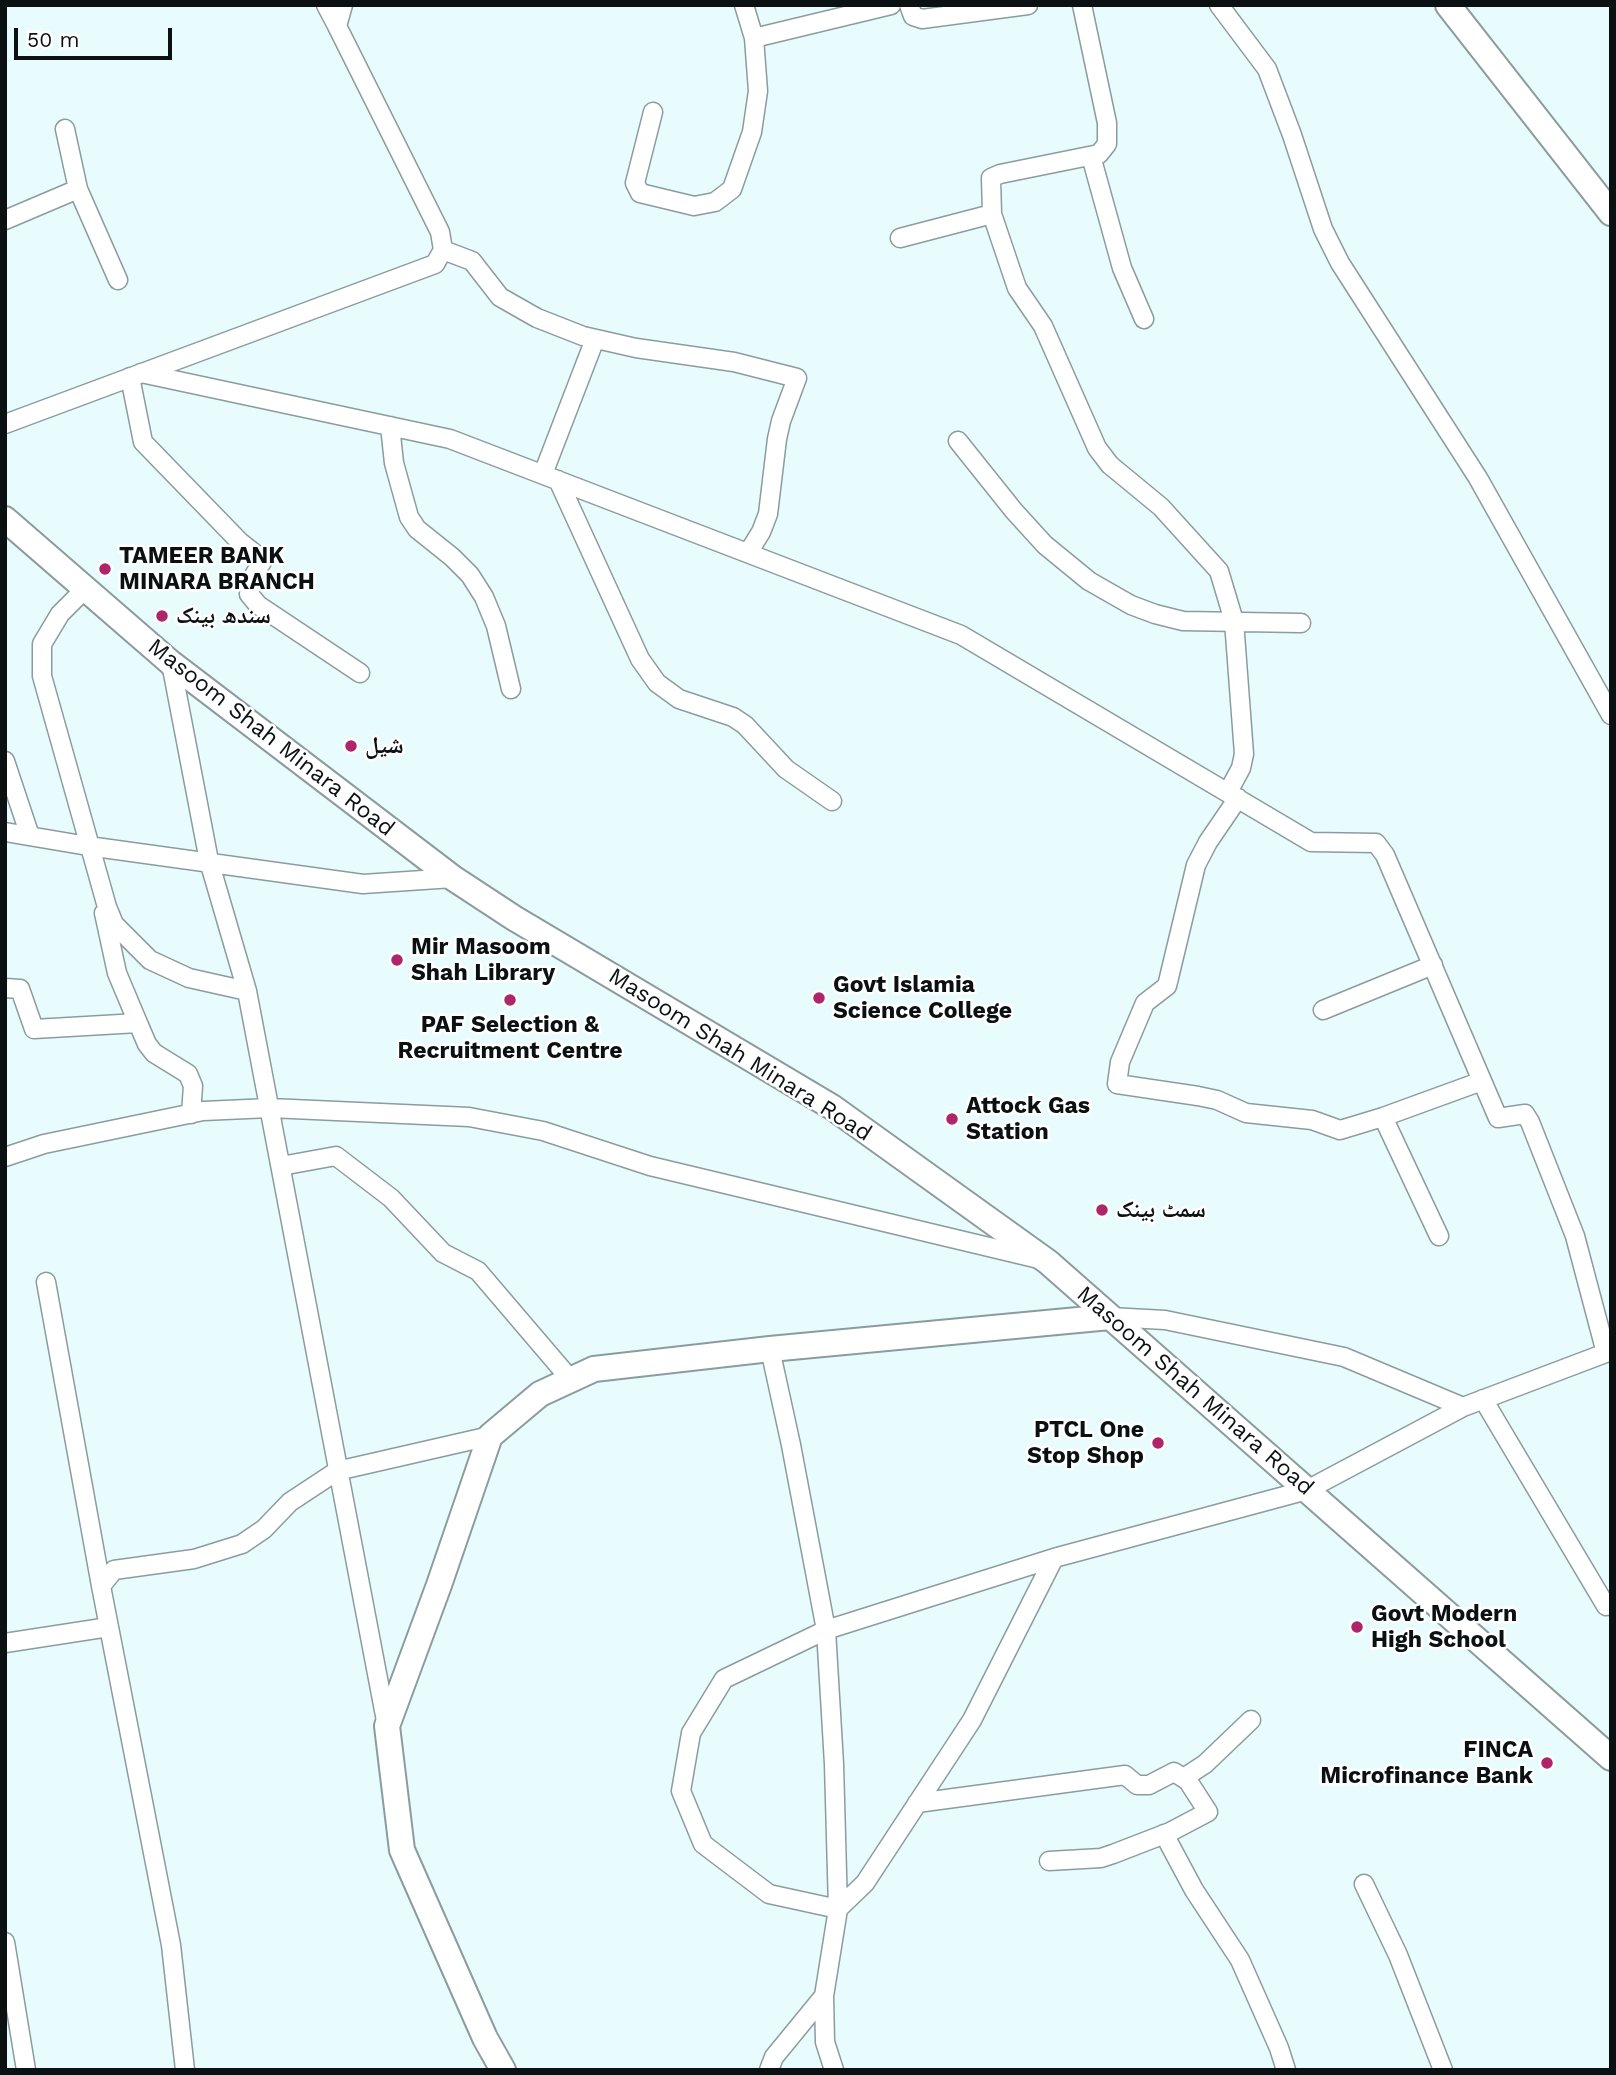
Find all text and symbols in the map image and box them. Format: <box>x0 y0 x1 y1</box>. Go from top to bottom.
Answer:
scale bar <box>18 14 175 58</box>
text: 50 m <box>27 27 79 52</box>
place label: TAMEER BANK MINARA BRANCH <box>119 542 315 596</box>
marker: TAMEER BANK MINARA BRANCH <box>97 561 113 577</box>
place label: سندھ بینک <box>176 602 271 630</box>
marker: سندھ بینک <box>154 608 170 624</box>
street label: Masoom Shah Minara Road <box>142 633 400 843</box>
place label: شیل <box>365 732 404 760</box>
marker: شیل <box>343 738 359 754</box>
place label: Mir Masoom Shah Library <box>411 933 555 987</box>
marker: Mir Masoom Shah Library <box>389 952 405 968</box>
street label: Masoom Shah Minara Road <box>603 962 877 1148</box>
place label: Govt Islamia Science College <box>833 971 1012 1025</box>
marker: Govt Islamia Science College <box>811 990 827 1006</box>
marker: PAF Selection & Recruitment Centre <box>502 992 518 1008</box>
place label: PAF Selection & Recruitment Centre <box>398 1011 622 1065</box>
place label: Attock Gas Station <box>966 1092 1090 1146</box>
marker: Attock Gas Station <box>944 1111 960 1127</box>
place label: سمٹ بینک <box>1116 1196 1206 1224</box>
marker: سمٹ بینک <box>1094 1202 1110 1218</box>
street label: Masoom Shah Minara Road <box>1071 1280 1319 1502</box>
place label: PTCL One Stop Shop <box>1027 1416 1144 1470</box>
marker: PTCL One Stop Shop <box>1150 1435 1166 1451</box>
place label: Govt Modern High School <box>1371 1600 1517 1654</box>
marker: Govt Modern High School <box>1349 1619 1365 1635</box>
place label: FINCA Microfinance Bank <box>1320 1736 1533 1790</box>
marker: FINCA Microfinance Bank <box>1539 1755 1555 1771</box>

